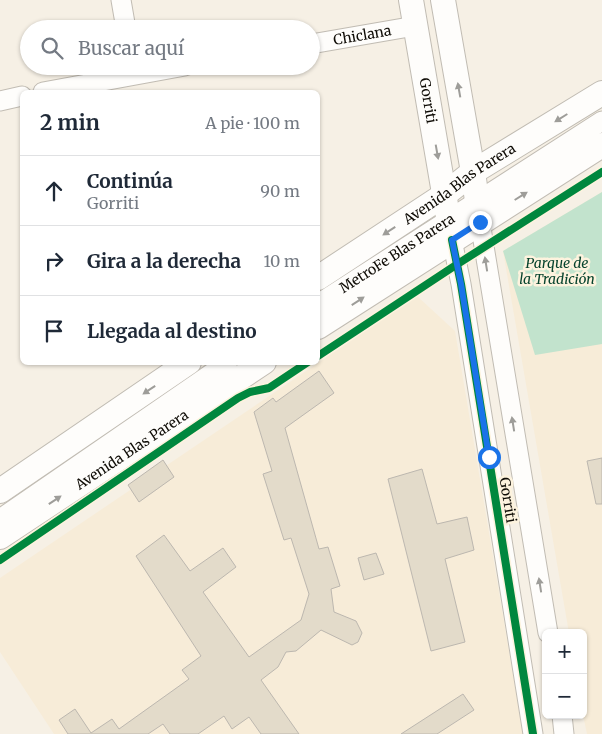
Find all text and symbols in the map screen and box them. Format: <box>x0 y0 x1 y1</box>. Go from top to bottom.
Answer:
search box <box>20 20 320 75</box>
street label: Chiclana <box>332 21 393 49</box>
icon: search <box>38 34 66 62</box>
text: Buscar aquí <box>78 36 184 60</box>
street label: Gorriti <box>415 76 441 125</box>
one-way arrow <box>454 81 462 97</box>
text: 2 min <box>40 109 100 136</box>
text: A pie · 100 m <box>205 113 300 133</box>
one-way arrow <box>554 114 567 123</box>
street label: Avenida Blas Parera <box>399 139 519 229</box>
one-way arrow <box>433 144 441 160</box>
text: Continúa <box>87 169 173 193</box>
icon: ahead <box>40 177 68 205</box>
text: 90 m <box>260 181 300 201</box>
one-way arrow <box>514 191 527 201</box>
text: Gorriti <box>87 193 139 213</box>
street label: MetroFe Blas Parera <box>336 209 459 297</box>
route end <box>469 211 492 234</box>
one-way arrow <box>382 226 395 236</box>
icon: right <box>40 247 68 275</box>
text: Gira a la derecha <box>87 249 241 273</box>
text: 10 m <box>263 251 300 271</box>
park label: Parque de la Tradición <box>519 254 595 288</box>
one-way arrow <box>482 256 490 272</box>
one-way arrow <box>352 296 365 306</box>
icon: arrive <box>40 317 68 345</box>
text: Llegada al destino <box>87 319 257 343</box>
one-way arrow <box>142 385 155 395</box>
street label: Avenida Blas Parera <box>71 405 192 494</box>
one-way arrow <box>509 416 517 432</box>
route start <box>478 446 501 469</box>
street label: Gorriti <box>496 476 521 524</box>
one-way arrow <box>48 495 62 505</box>
one-way arrow <box>535 576 543 592</box>
map controls <box>542 629 587 719</box>
button: + <box>542 629 587 674</box>
button: − <box>542 674 587 719</box>

